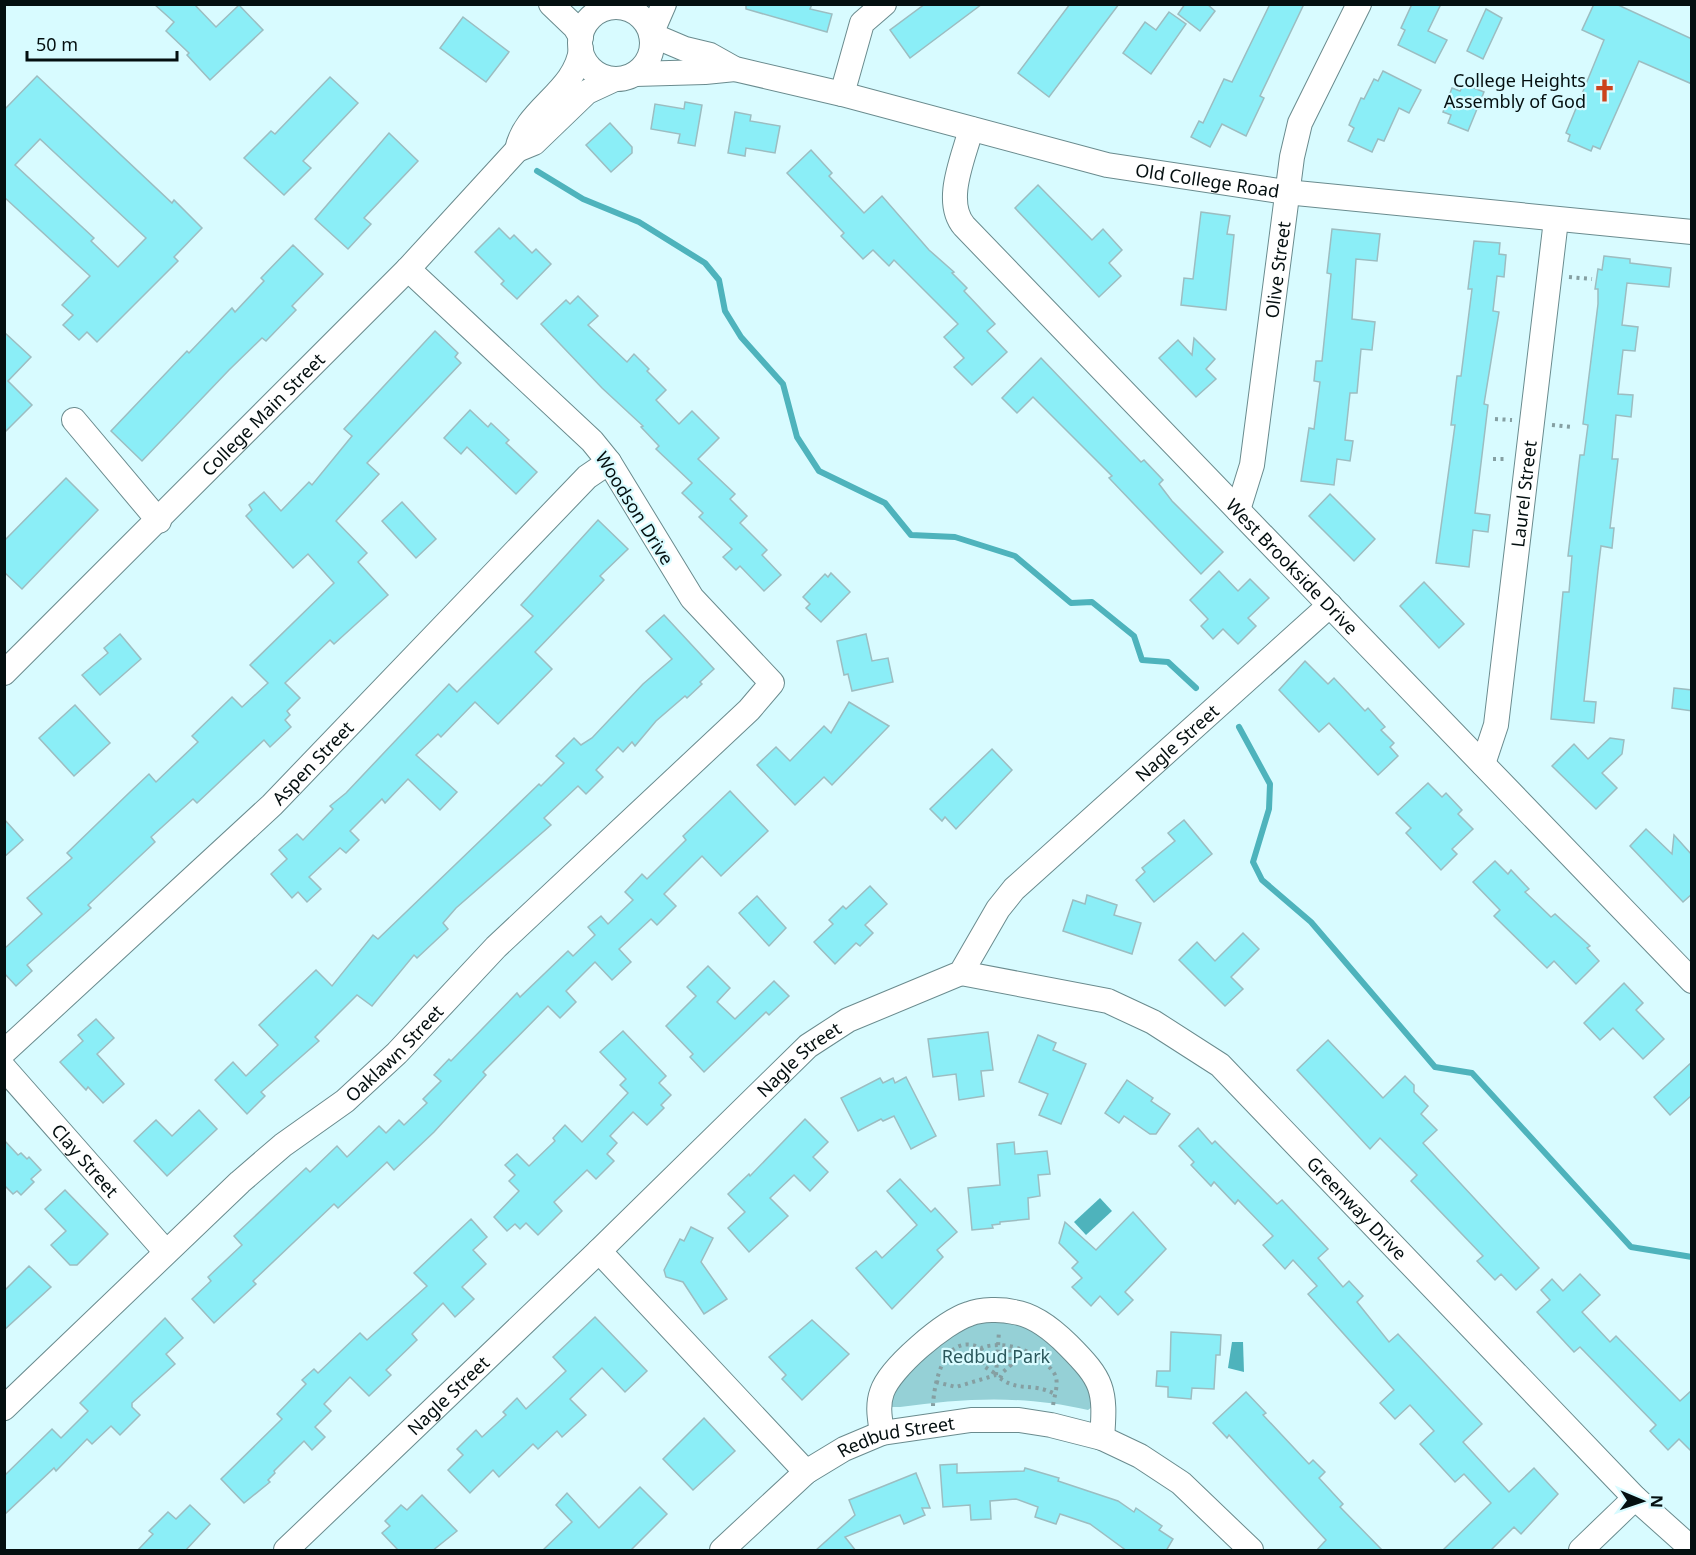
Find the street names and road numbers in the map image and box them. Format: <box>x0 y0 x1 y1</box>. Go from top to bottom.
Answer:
street label: Old College Road <box>1134 157 1281 203</box>
street label: Olive Street <box>1259 219 1296 320</box>
street label: College Main Street <box>196 347 330 481</box>
street label: Laurel Street <box>1505 438 1542 549</box>
street label: Woodson Drive <box>591 447 679 569</box>
street label: West Brookside Drive <box>1221 493 1363 640</box>
street label: Nagle Street <box>1130 699 1224 787</box>
street label: Aspen Street <box>267 715 359 810</box>
street label: Oaklawn Street <box>340 999 449 1107</box>
street label: Nagle Street <box>751 1016 846 1102</box>
street label: Clay Street <box>46 1118 124 1203</box>
street label: Greenway Drive <box>1302 1151 1412 1265</box>
street label: Nagle Street <box>402 1350 494 1440</box>
street label: Redbud Street <box>832 1410 957 1463</box>

